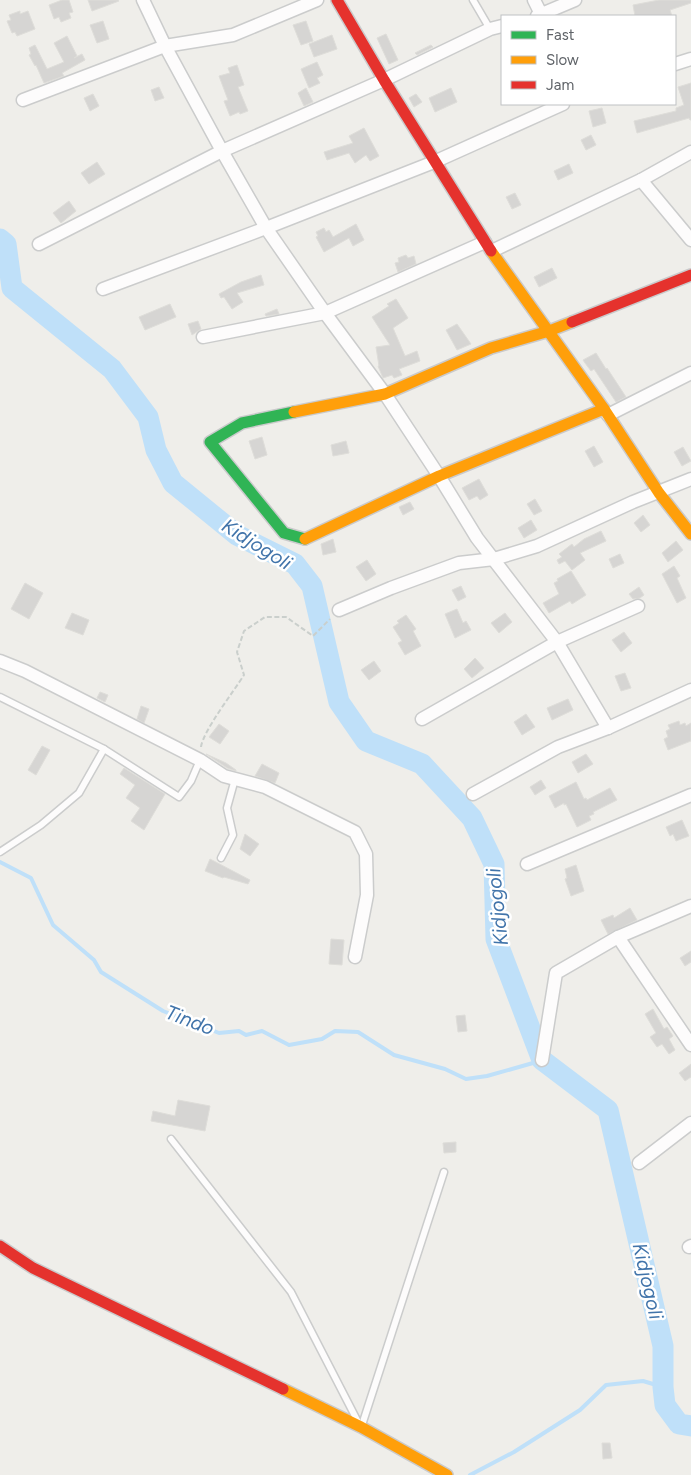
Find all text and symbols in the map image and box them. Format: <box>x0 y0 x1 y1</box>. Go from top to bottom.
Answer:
legend <box>501 15 676 105</box>
text: Fast <box>546 26 575 44</box>
text: Slow <box>546 51 579 69</box>
text: Jam <box>546 76 574 94</box>
water label: Kidjogoli <box>218 513 297 575</box>
water label: Kidjogoli <box>481 867 513 947</box>
water label: Tindo <box>162 1000 218 1040</box>
water label: Kidjogoli <box>628 1240 669 1322</box>

